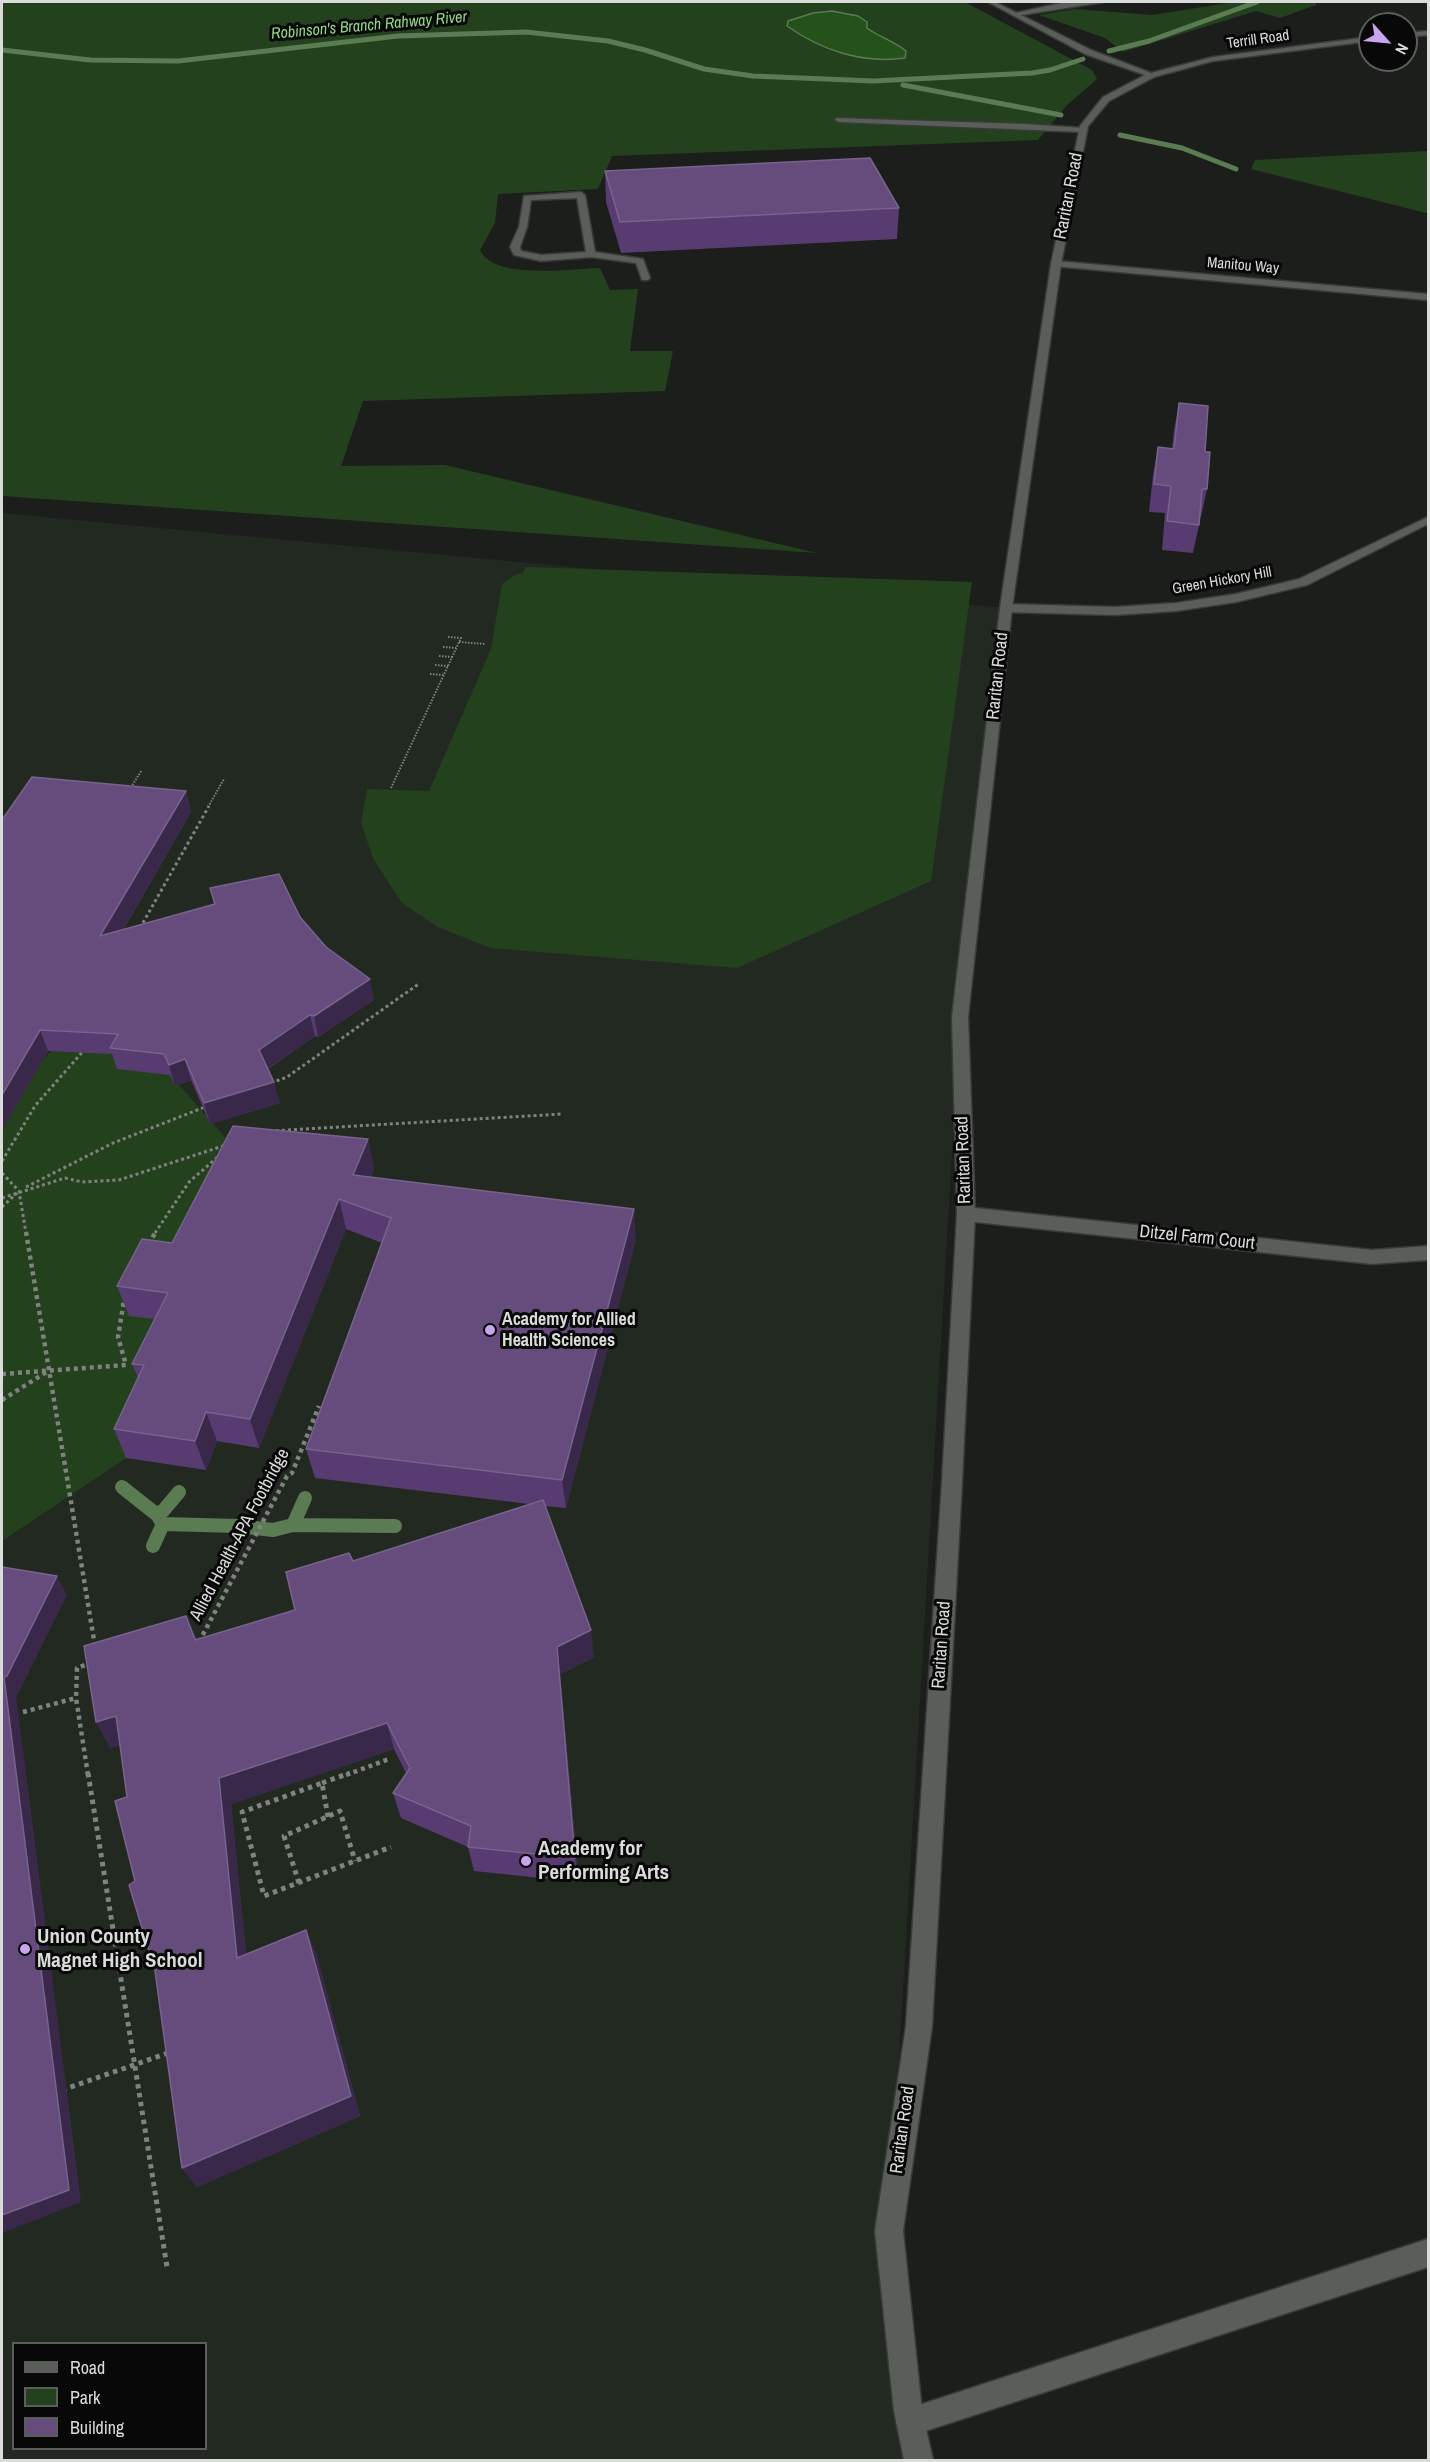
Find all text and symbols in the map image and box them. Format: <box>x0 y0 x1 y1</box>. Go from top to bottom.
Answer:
water label: Robinson's Branch Rahway River <box>270 8 468 44</box>
north arrow <box>1358 12 1418 72</box>
street label: Terrill Road <box>1226 27 1290 53</box>
text: N <box>1390 40 1414 58</box>
street label: Raritan Road <box>1050 151 1088 241</box>
street label: Manitou Way <box>1206 254 1280 278</box>
street label: Green Hickory Hill <box>1171 563 1273 599</box>
street label: Raritan Road <box>983 631 1013 721</box>
street label: Raritan Road <box>952 1116 976 1204</box>
street label: Ditzel Farm Court <box>1138 1221 1256 1255</box>
place label: Academy for Allied Health Sciences <box>502 1309 636 1352</box>
marker: Academy for Allied Health Sciences <box>483 1323 497 1337</box>
street label: Allied Health-APA Footbridge <box>185 1445 295 1625</box>
street label: Raritan Road <box>928 1600 956 1690</box>
place label: Academy for Performing Arts <box>538 1836 669 1886</box>
marker: Academy for Performing Arts <box>519 1854 533 1868</box>
place label: Union County Magnet High School <box>37 1924 203 1974</box>
marker: Union County Magnet High School <box>18 1942 32 1956</box>
street label: Raritan Road <box>886 2085 920 2175</box>
legend <box>12 2342 207 2450</box>
text: Road <box>70 2355 105 2380</box>
text: Park <box>70 2385 100 2410</box>
text: Building <box>70 2415 124 2440</box>

